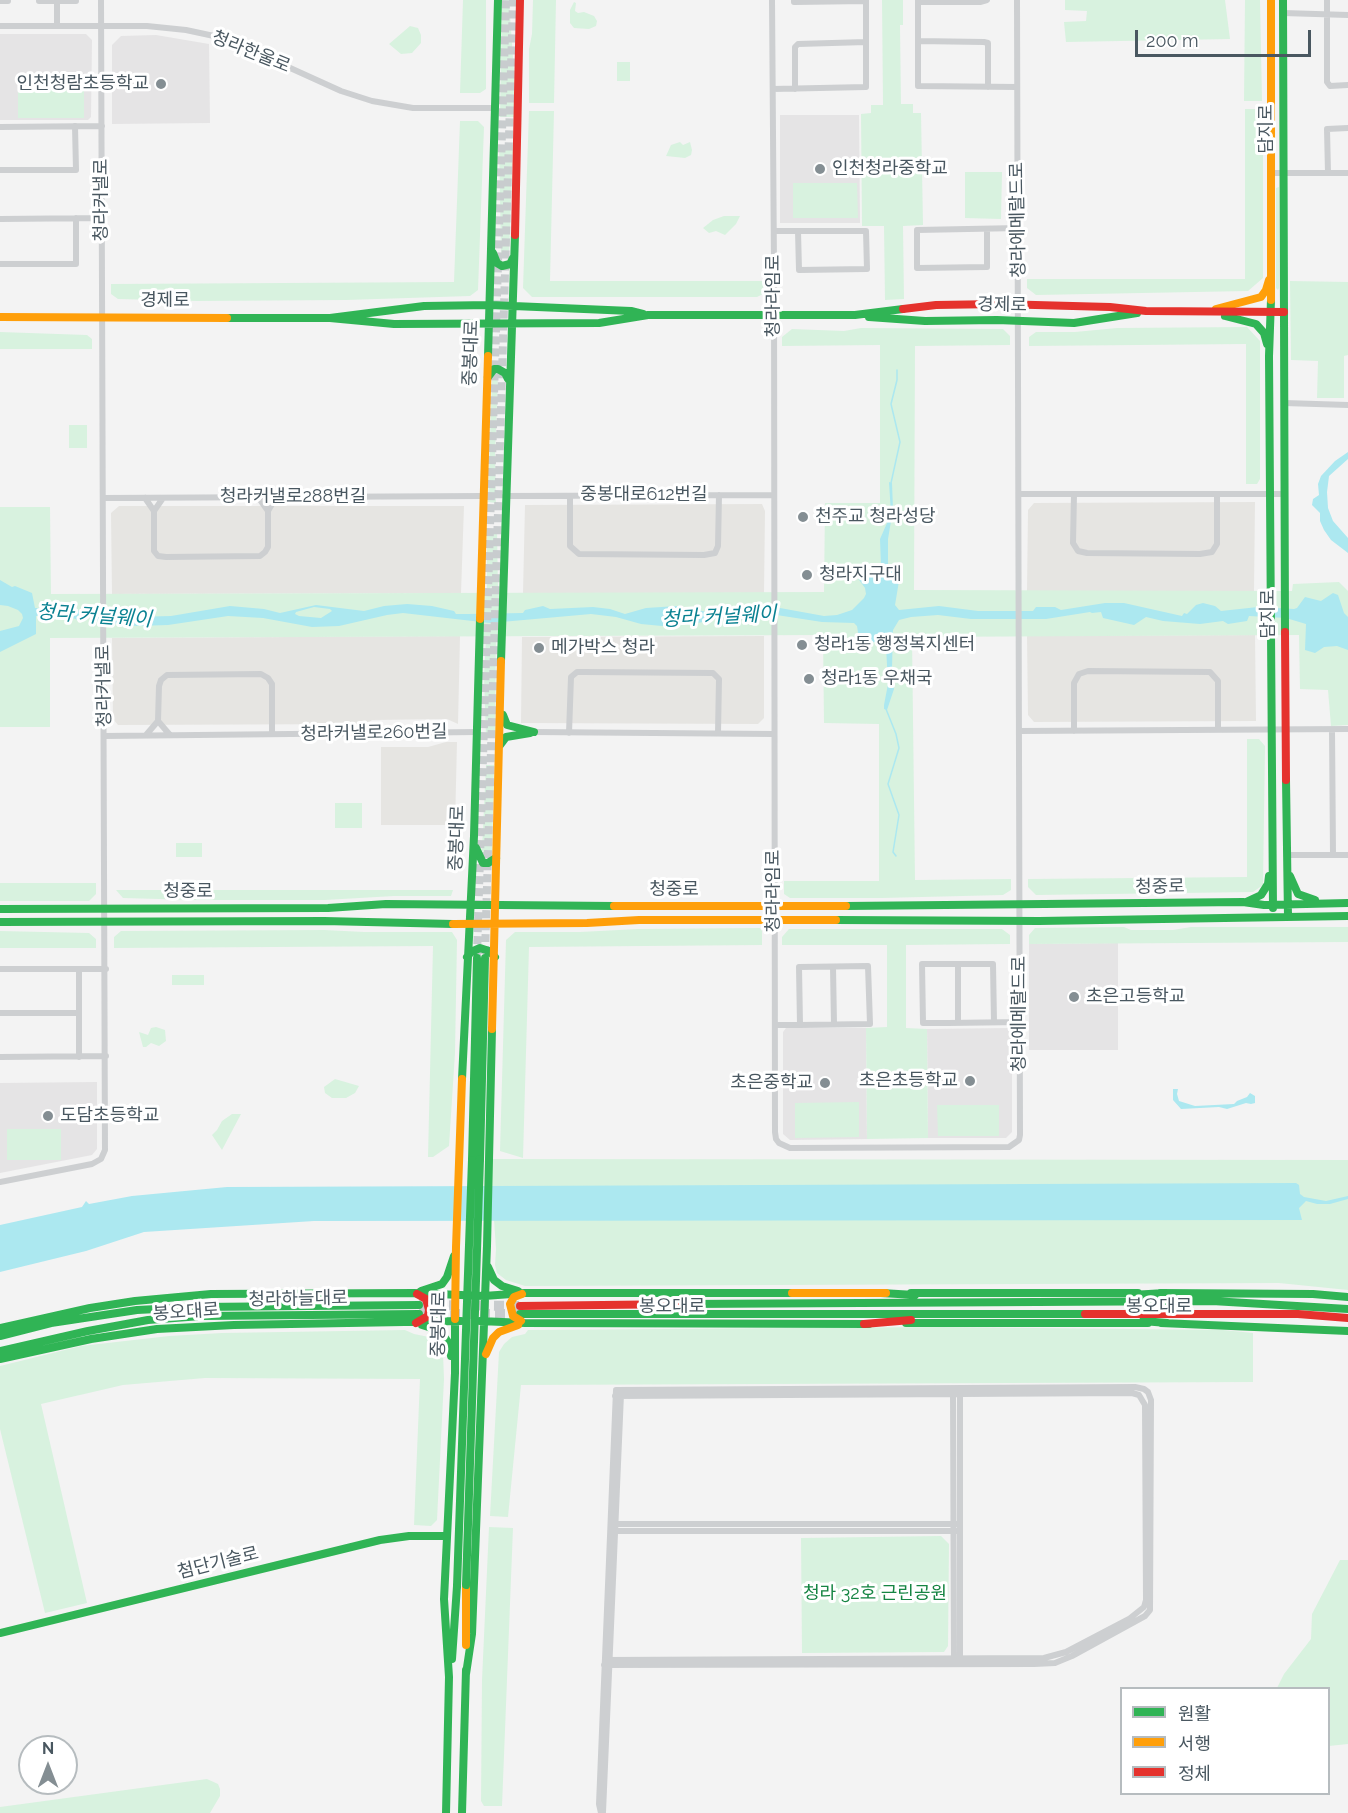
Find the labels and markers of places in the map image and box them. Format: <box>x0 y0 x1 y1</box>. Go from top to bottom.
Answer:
place label: 인천청람초등학교 <box>17 73 149 95</box>
marker: 인천청람초등학교 <box>154 77 168 91</box>
place label: 인천청라중학교 <box>832 158 948 180</box>
marker: 인천청라중학교 <box>813 162 827 176</box>
place label: 천주교 청라성당 <box>815 506 936 528</box>
marker: 천주교 청라성당 <box>796 510 810 524</box>
place label: 청라지구대 <box>819 564 902 586</box>
marker: 청라지구대 <box>800 568 814 582</box>
place label: 청라1동 행정복지센터 <box>814 634 975 656</box>
place label: 메가박스 청라 <box>551 637 655 659</box>
marker: 청라1동 행정복지센터 <box>795 638 809 652</box>
marker: 메가박스 청라 <box>532 641 546 655</box>
place label: 청라1동 우채국 <box>821 668 933 690</box>
marker: 청라1동 우채국 <box>802 672 816 686</box>
place label: 초은고등학교 <box>1086 986 1185 1008</box>
marker: 초은고등학교 <box>1067 990 1081 1004</box>
place label: 초은초등학교 <box>859 1070 958 1092</box>
place label: 초은중학교 <box>730 1072 813 1094</box>
marker: 초은초등학교 <box>963 1074 977 1088</box>
marker: 초은중학교 <box>818 1076 832 1090</box>
place label: 도담초등학교 <box>60 1105 159 1127</box>
marker: 도담초등학교 <box>41 1109 55 1123</box>

